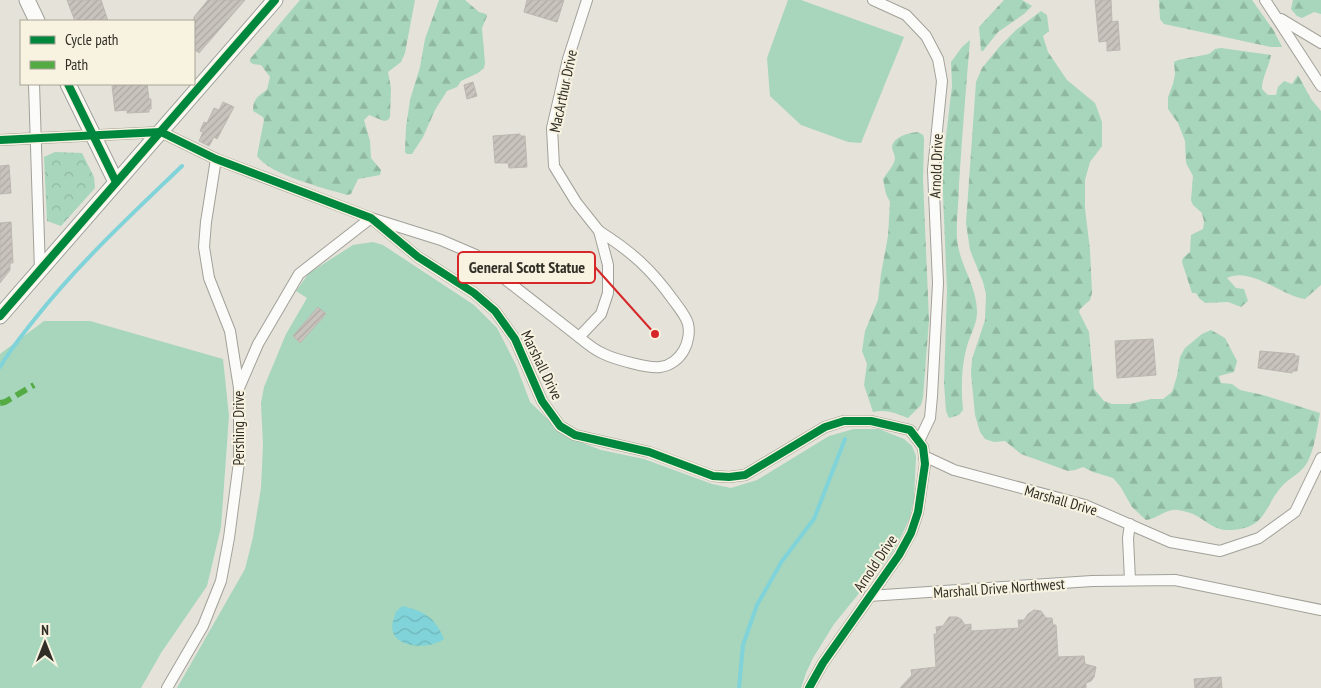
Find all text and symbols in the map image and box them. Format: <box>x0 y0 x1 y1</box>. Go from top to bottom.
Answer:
legend <box>20 20 195 85</box>
text: Cycle path <box>65 30 118 49</box>
street label: MacArthur Drive <box>545 48 581 134</box>
text: Path <box>65 55 88 74</box>
street label: Arnold Drive <box>925 133 947 199</box>
callout: General Scott Statue <box>458 252 595 283</box>
text: General Scott Statue <box>469 257 585 277</box>
street label: Marshall Drive <box>517 327 567 403</box>
street label: Pershing Drive <box>229 390 248 466</box>
street label: Marshall Drive <box>1022 481 1100 519</box>
street label: Arnold Drive <box>849 531 901 595</box>
street label: Marshall Drive Northwest <box>933 574 1065 602</box>
north arrow <box>20 618 70 668</box>
text: N <box>41 621 49 639</box>

